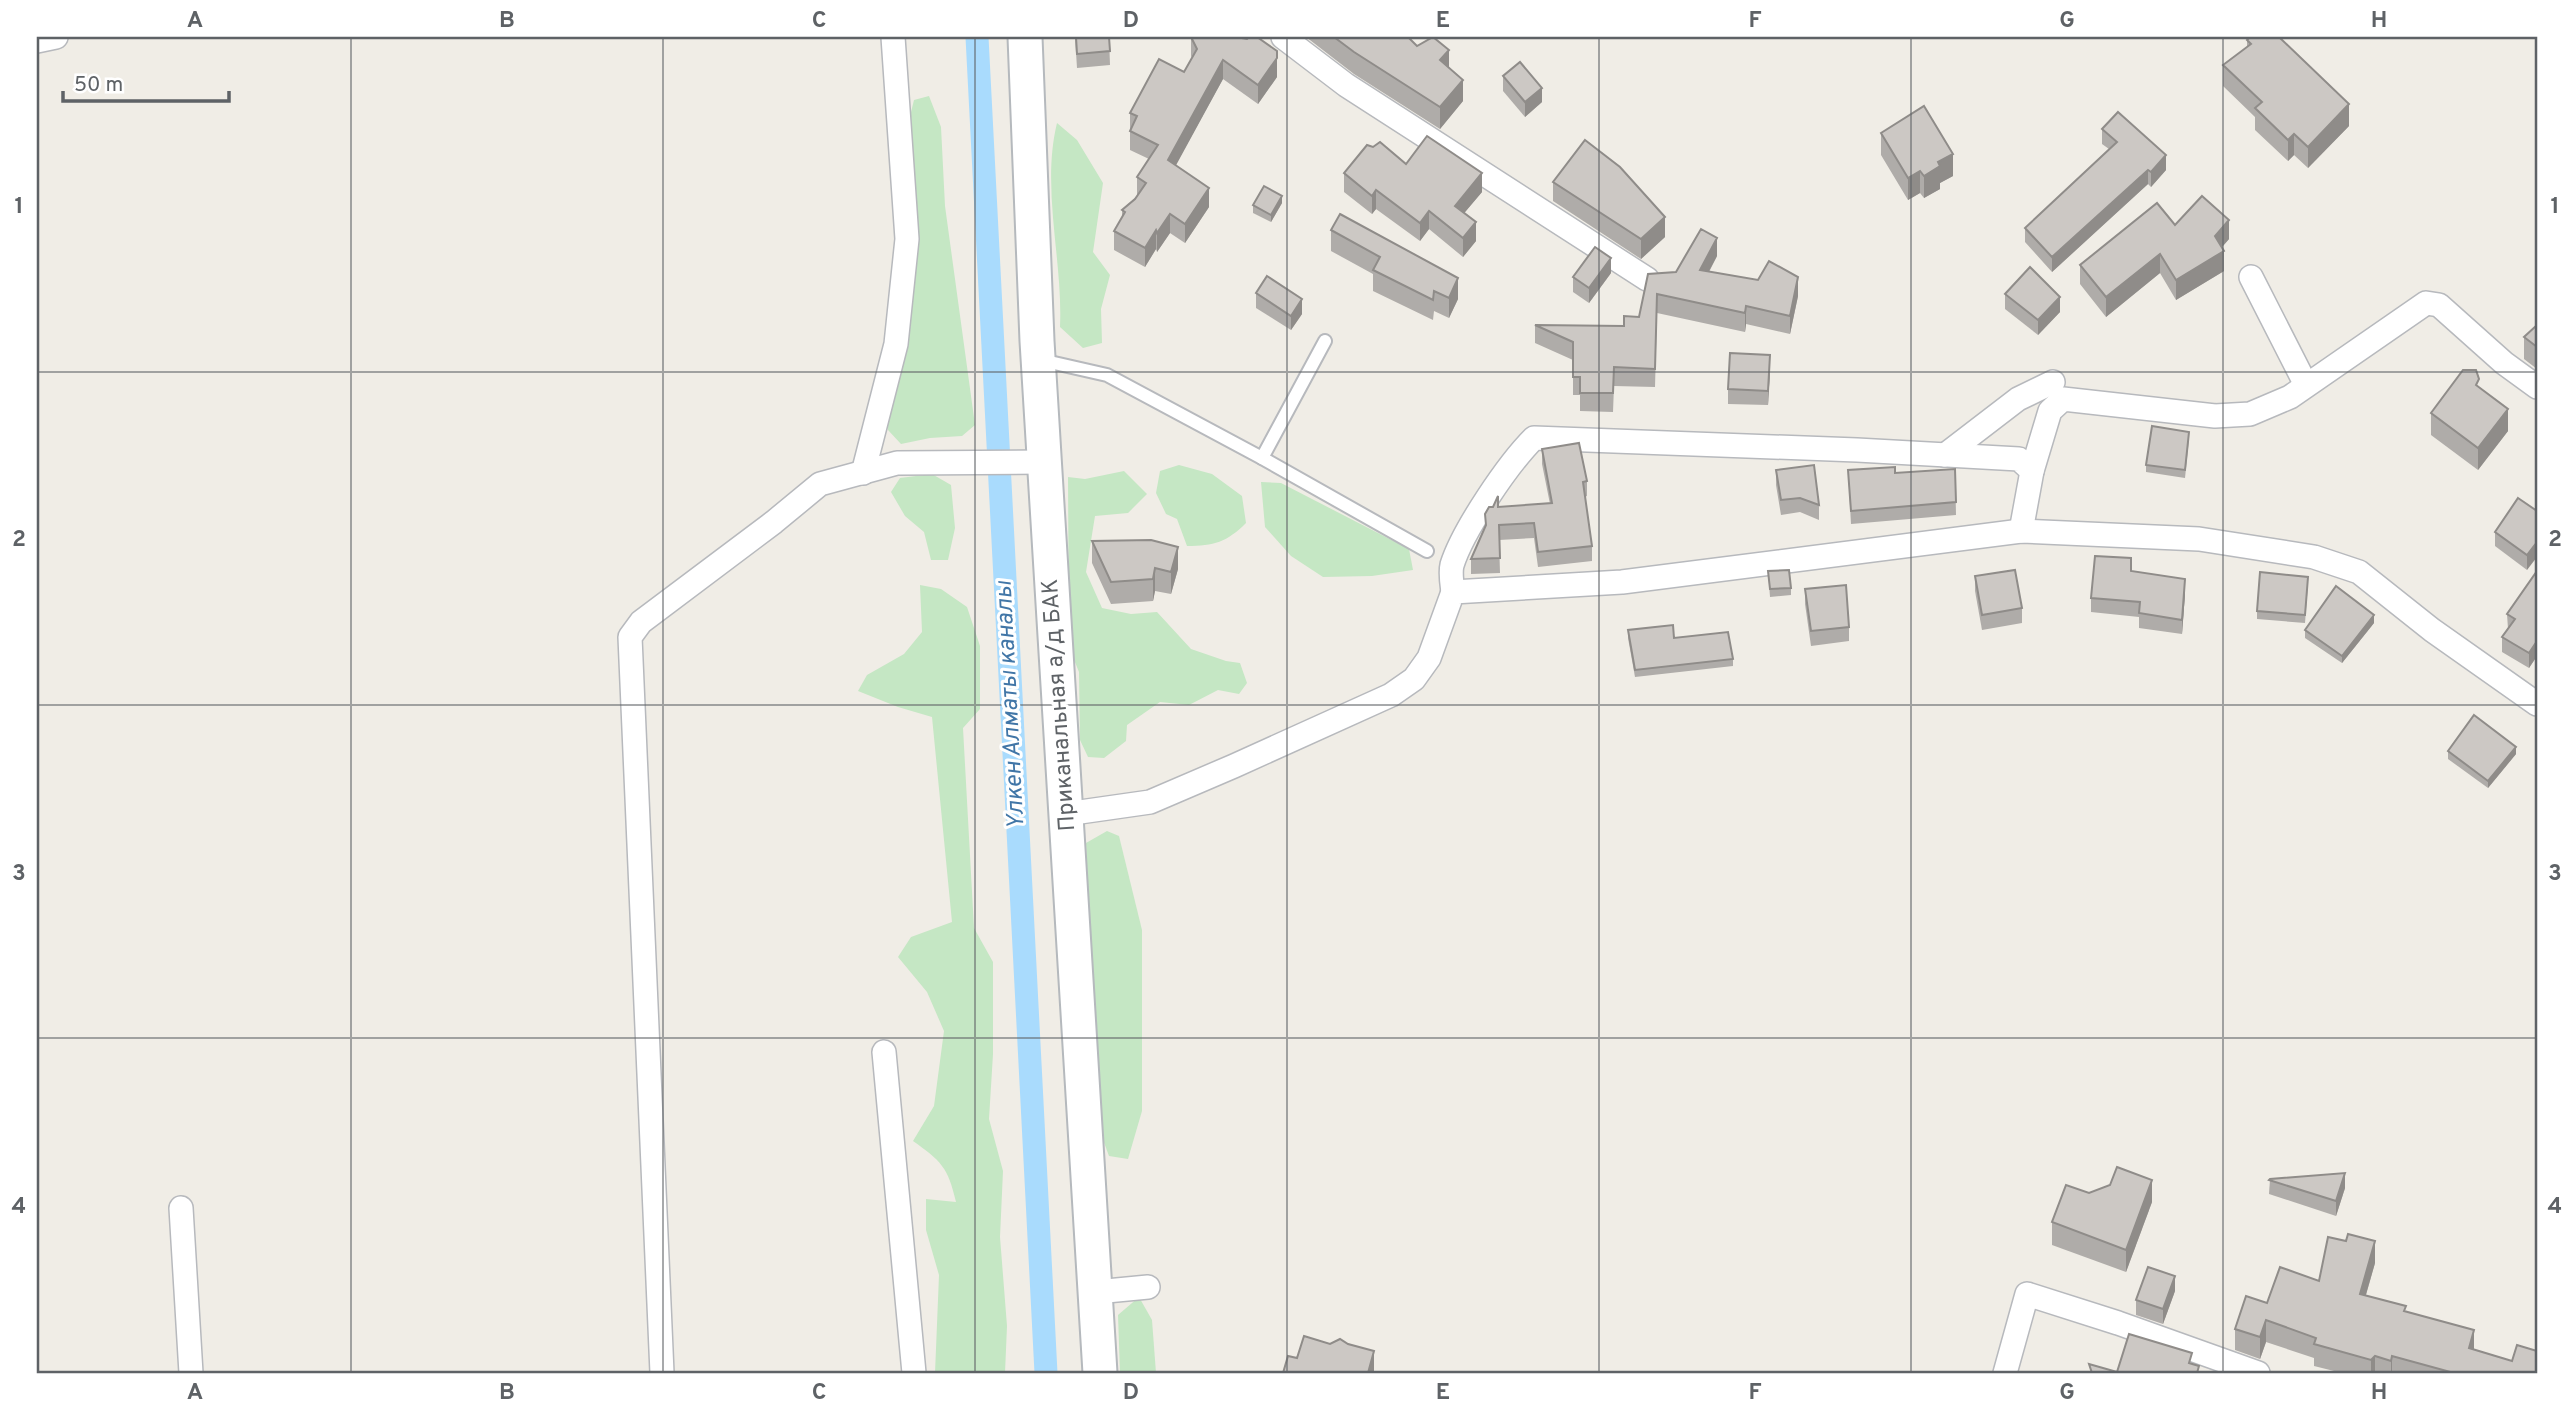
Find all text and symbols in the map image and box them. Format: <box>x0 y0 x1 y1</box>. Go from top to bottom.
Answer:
text: A <box>187 7 203 36</box>
text: B <box>499 7 515 36</box>
text: C <box>812 7 826 36</box>
text: D <box>1123 7 1139 36</box>
text: E <box>1436 7 1450 36</box>
text: F <box>1748 7 1762 36</box>
text: G <box>2059 7 2075 36</box>
text: H <box>2371 7 2387 36</box>
scale bar <box>63 60 229 104</box>
text: 50 m <box>74 72 123 99</box>
text: 1 <box>14 193 24 222</box>
text: 1 <box>2550 193 2560 222</box>
text: 2 <box>12 526 26 555</box>
text: 2 <box>2548 526 2562 555</box>
street label: Приканальная а/д БАК <box>1037 578 1083 832</box>
water label: Үлкен Алматы каналы <box>989 579 1032 830</box>
text: 3 <box>12 860 26 889</box>
text: 3 <box>2548 860 2562 889</box>
text: 4 <box>12 1193 26 1222</box>
text: 4 <box>2548 1193 2562 1222</box>
text: A <box>187 1379 203 1408</box>
text: B <box>499 1379 515 1408</box>
text: C <box>812 1379 826 1408</box>
text: D <box>1123 1379 1139 1408</box>
text: E <box>1436 1379 1450 1408</box>
text: F <box>1748 1379 1762 1408</box>
text: G <box>2059 1379 2075 1408</box>
text: H <box>2371 1379 2387 1408</box>

